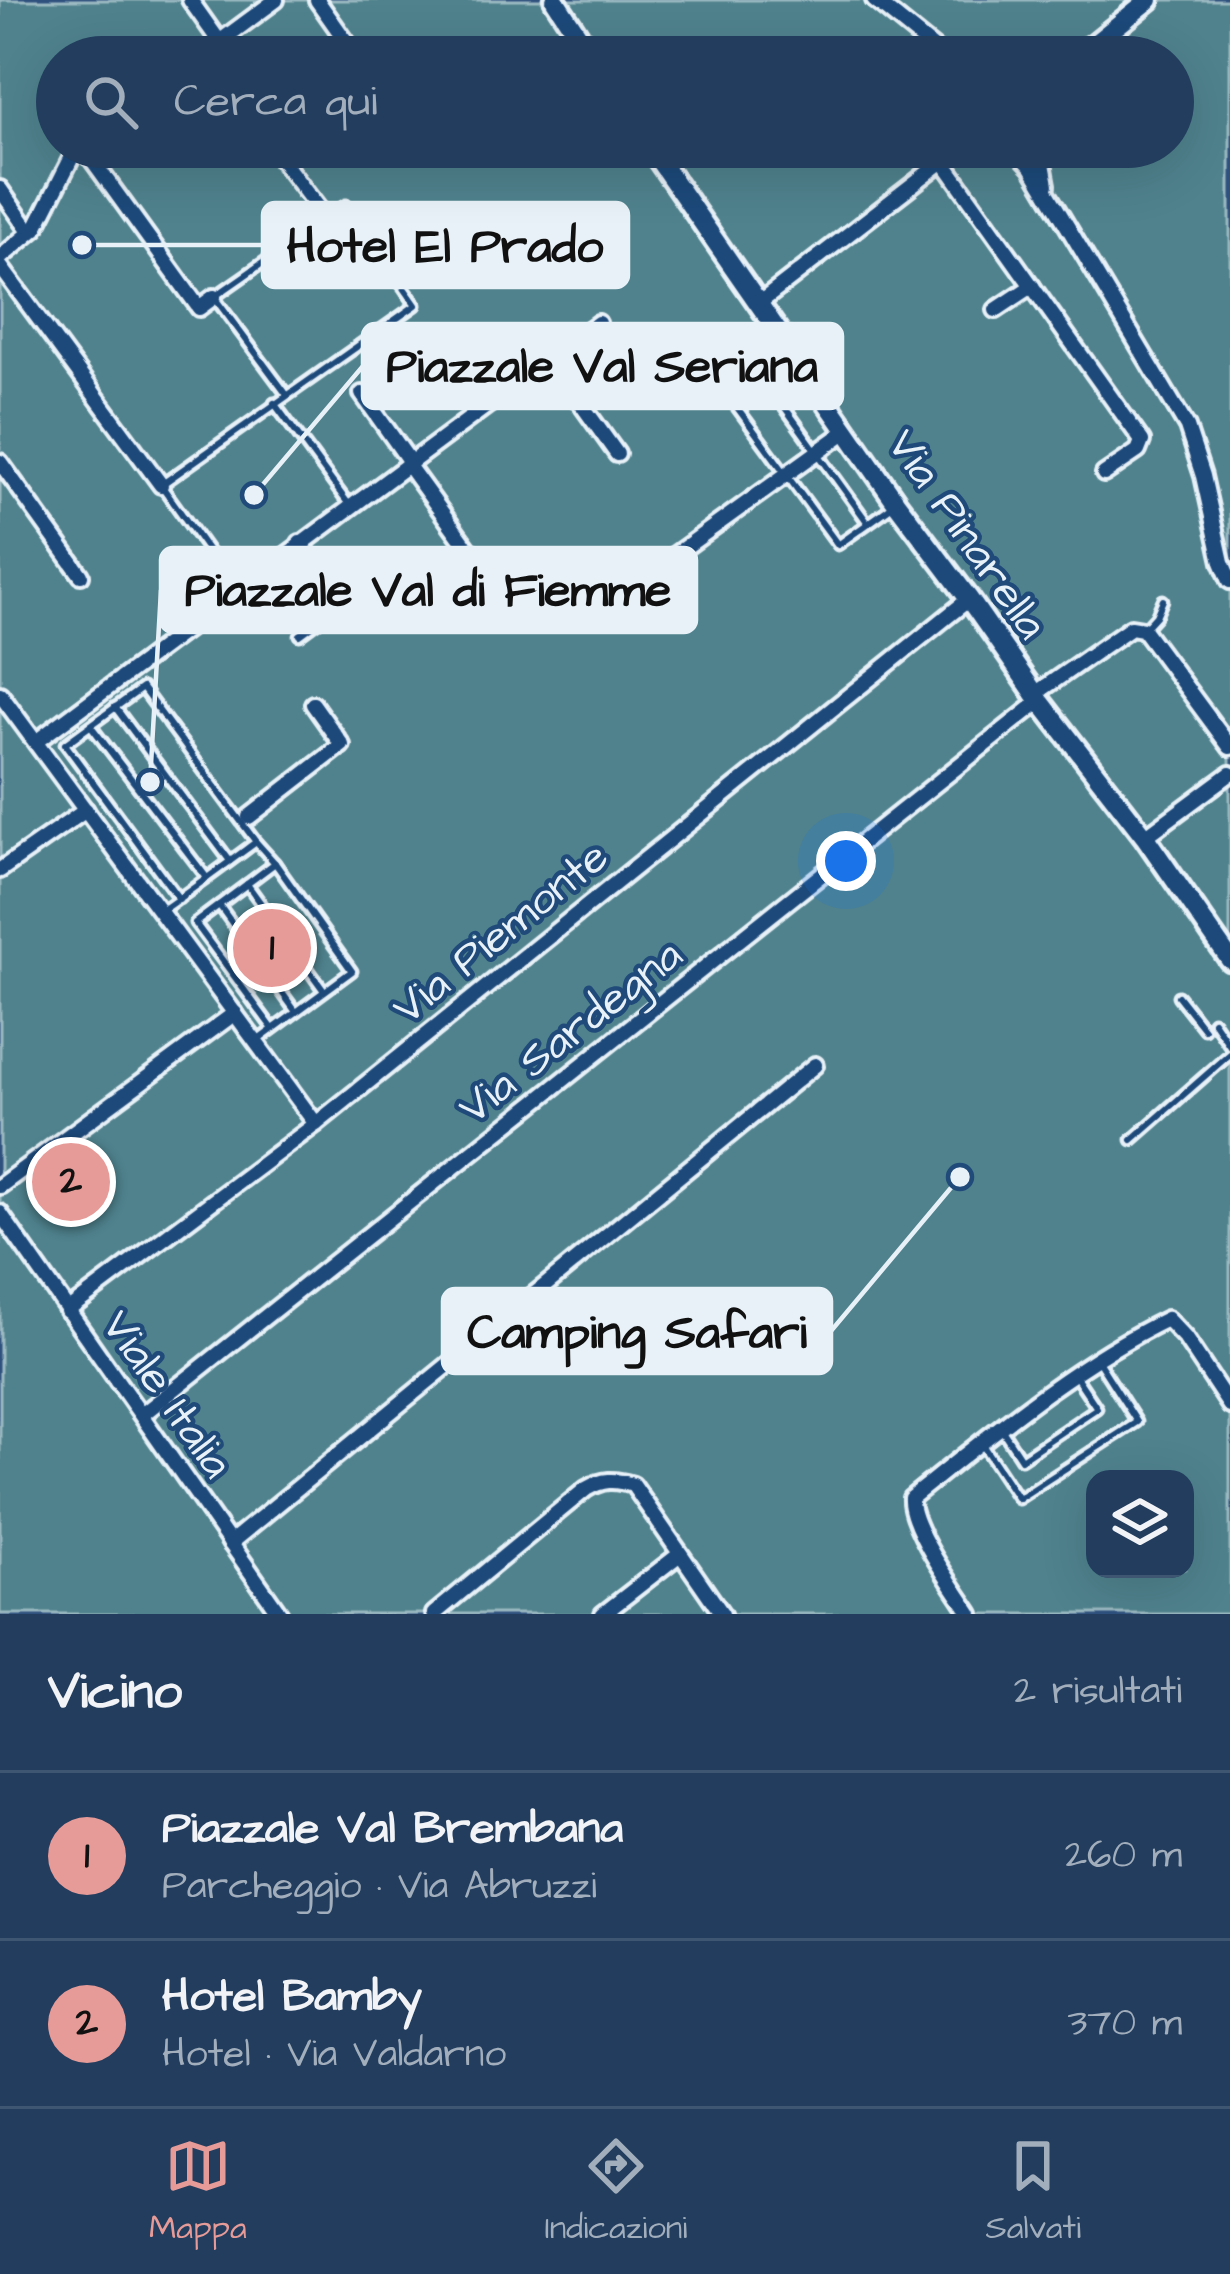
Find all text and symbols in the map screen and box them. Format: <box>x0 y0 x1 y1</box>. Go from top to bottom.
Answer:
search box <box>36 36 1194 168</box>
icon: search <box>78 69 144 135</box>
text: Cerca qui <box>174 71 377 133</box>
callout: Hotel El Prado <box>263 203 628 287</box>
text: Hotel El Prado <box>287 215 603 281</box>
callout: Piazzale Val Seriana <box>363 324 842 408</box>
text: Piazzale Val Seriana <box>386 335 818 401</box>
street label: Via Pinarella <box>871 417 1062 652</box>
callout: Piazzale Val di Fiemme <box>161 548 696 632</box>
text: Piazzale Val di Fiemme <box>185 559 671 625</box>
street label: Via Piemonte <box>380 827 622 1040</box>
your location <box>816 831 876 891</box>
pin: 1 <box>233 903 311 993</box>
street label: Via Sardegna <box>446 925 696 1139</box>
pin: 2 <box>32 1137 110 1227</box>
callout: Camping Safari <box>443 1289 831 1373</box>
street label: Viale Italia <box>86 1298 247 1491</box>
text: Camping Safari <box>467 1301 808 1369</box>
map controls <box>1086 1470 1194 1578</box>
button: layers <box>1086 1470 1194 1578</box>
text: Vicino <box>48 1657 182 1728</box>
text: 2 risultati <box>1014 1665 1182 1719</box>
text: Piazzale Val Brembana <box>162 1798 623 1860</box>
text: 1 <box>85 1829 90 1883</box>
text: 260 m <box>1065 1829 1182 1883</box>
text: Parcheggio · Via Abruzzi <box>162 1860 597 1914</box>
text: Hotel Bamby <box>162 1966 422 2028</box>
text: 2 <box>76 1997 98 2051</box>
text: 370 m <box>1068 1997 1182 2051</box>
text: Hotel · Via Valdarno <box>162 2028 506 2082</box>
tab: Mappa <box>149 2133 247 2251</box>
tab: Indicazioni <box>545 2133 687 2251</box>
tab: Salvati <box>985 2133 1081 2251</box>

